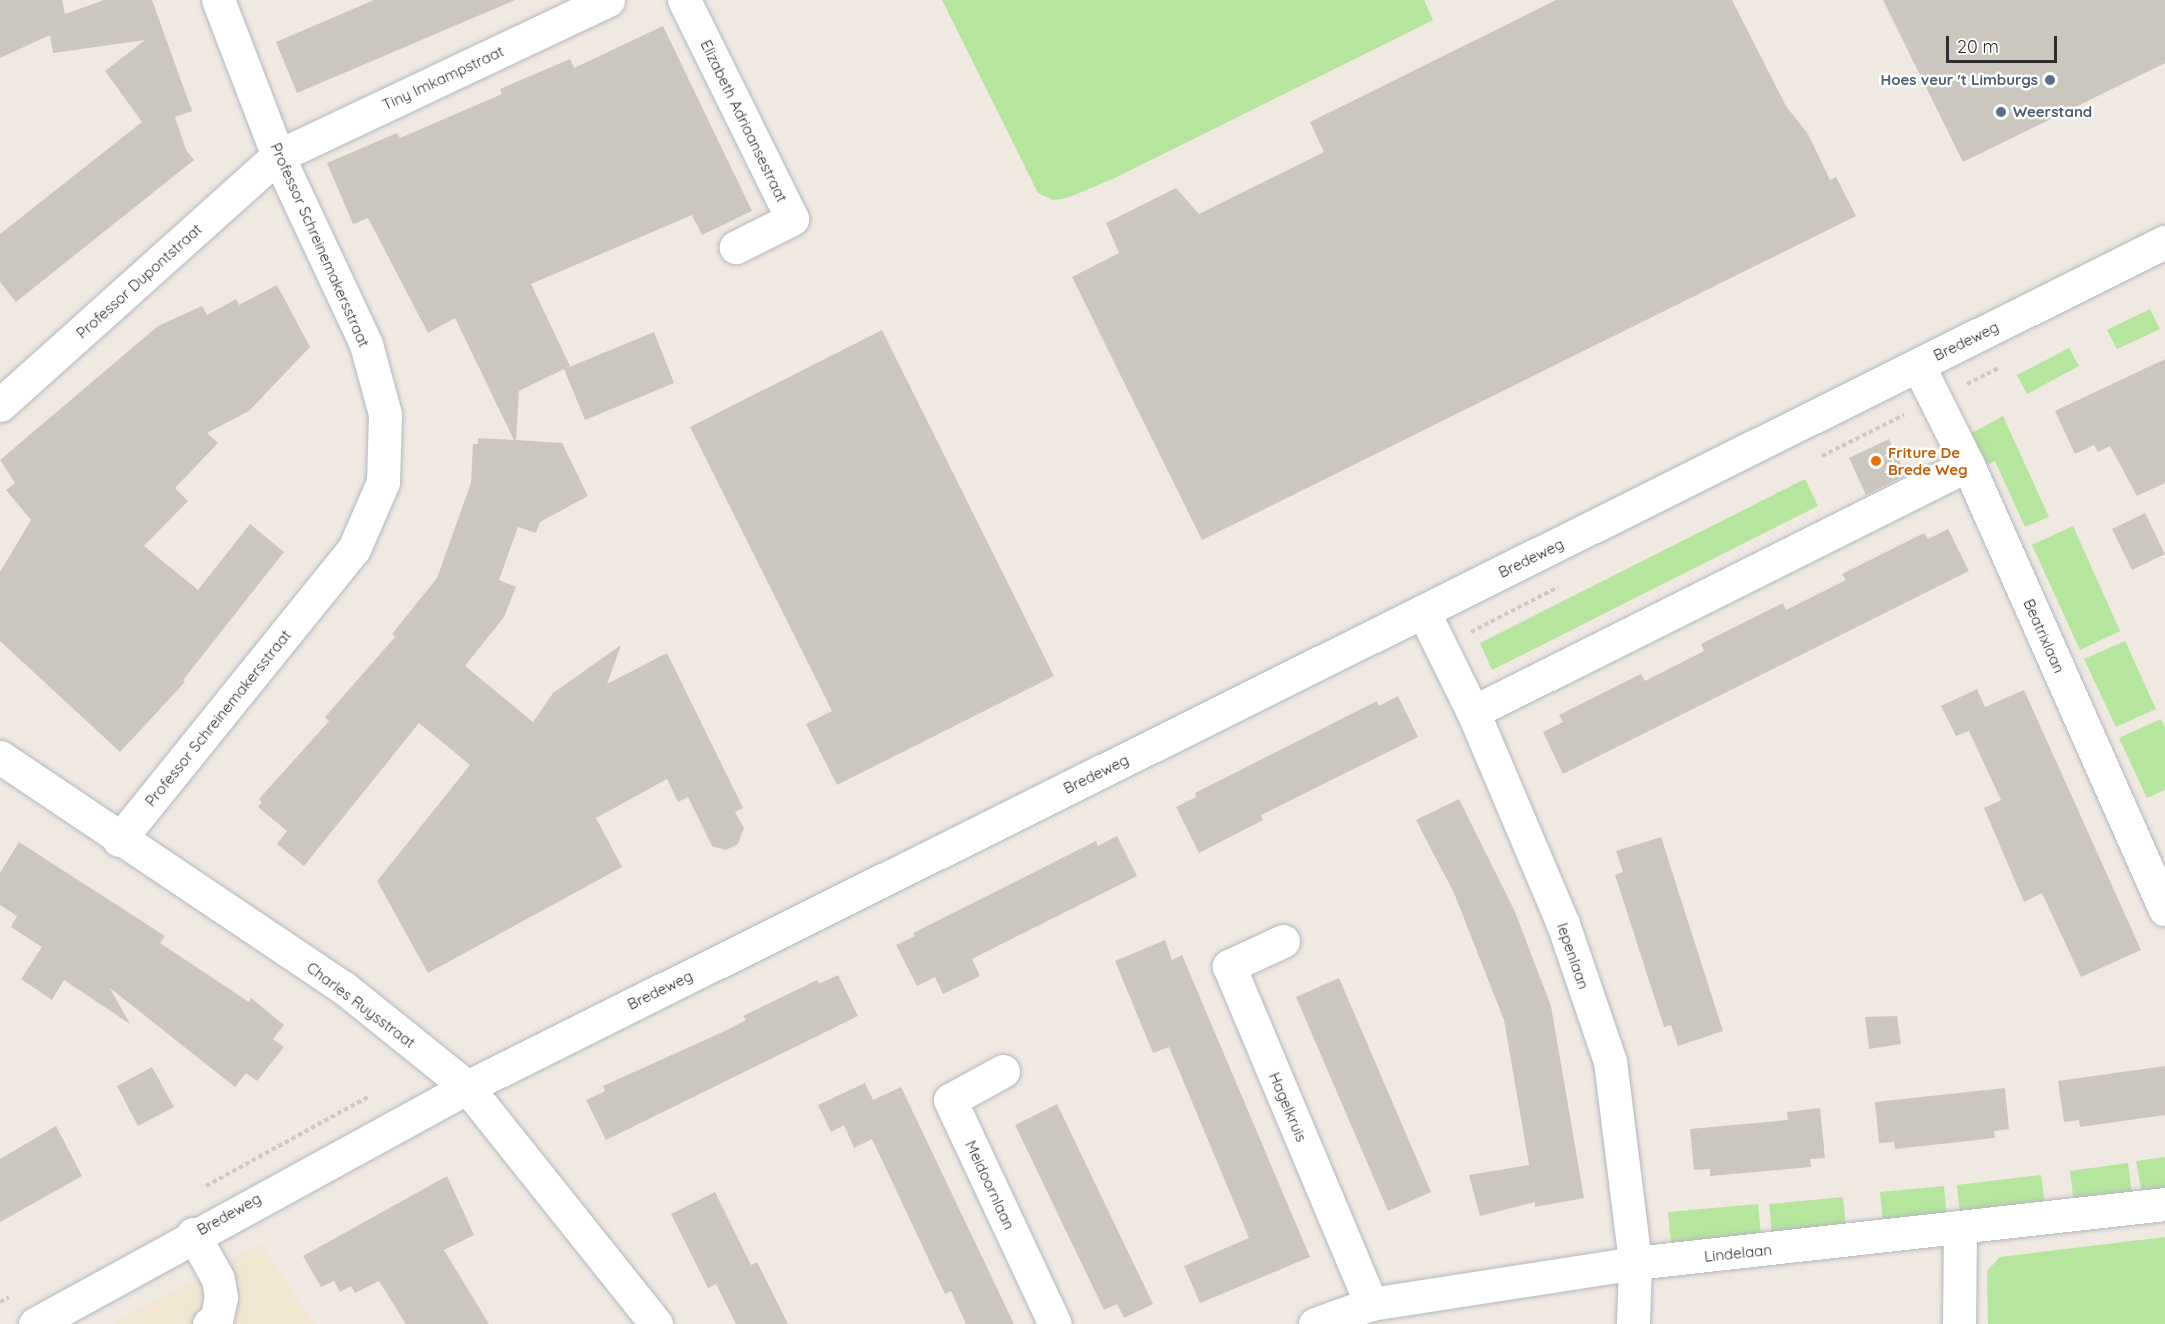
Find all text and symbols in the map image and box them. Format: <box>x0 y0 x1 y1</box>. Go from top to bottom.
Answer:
scale bar <box>1949 24 2060 62</box>
text: 20 m <box>1957 35 1999 58</box>
street label: Elizabeth Adriaansestraat <box>697 37 791 205</box>
street label: Tiny Imkampstraat <box>379 42 507 114</box>
place label: Hoes veur 't Limburgs <box>1880 71 2038 89</box>
marker: Hoes veur 't Limburgs <box>2043 73 2057 87</box>
place label: Weerstand <box>2013 103 2092 121</box>
marker: Weerstand <box>1994 105 2008 119</box>
street label: Professor Schreinemakersstraat <box>267 140 373 350</box>
street label: Professor Dupontstraat <box>73 220 205 342</box>
street label: Bredeweg <box>1930 318 2002 364</box>
place label: Friture De Brede Weg <box>1888 443 1968 478</box>
marker: Friture De Brede Weg <box>1869 454 1883 468</box>
street label: Bredeweg <box>1495 535 1567 581</box>
street label: Beatrixlaan <box>2020 596 2068 676</box>
street label: Professor Schreinemakersstraat <box>141 626 295 810</box>
street label: Bredeweg <box>1060 751 1132 797</box>
street label: Iepenlaan <box>1553 920 1593 992</box>
street label: Charles Ruysstraat <box>303 958 419 1052</box>
street label: Bredeweg <box>624 967 696 1013</box>
street label: Hagelkruis <box>1265 1070 1311 1144</box>
street label: Meidoornlaan <box>962 1138 1018 1232</box>
street label: Bredeweg <box>194 1189 264 1239</box>
street label: Lindelaan <box>1703 1241 1773 1265</box>

